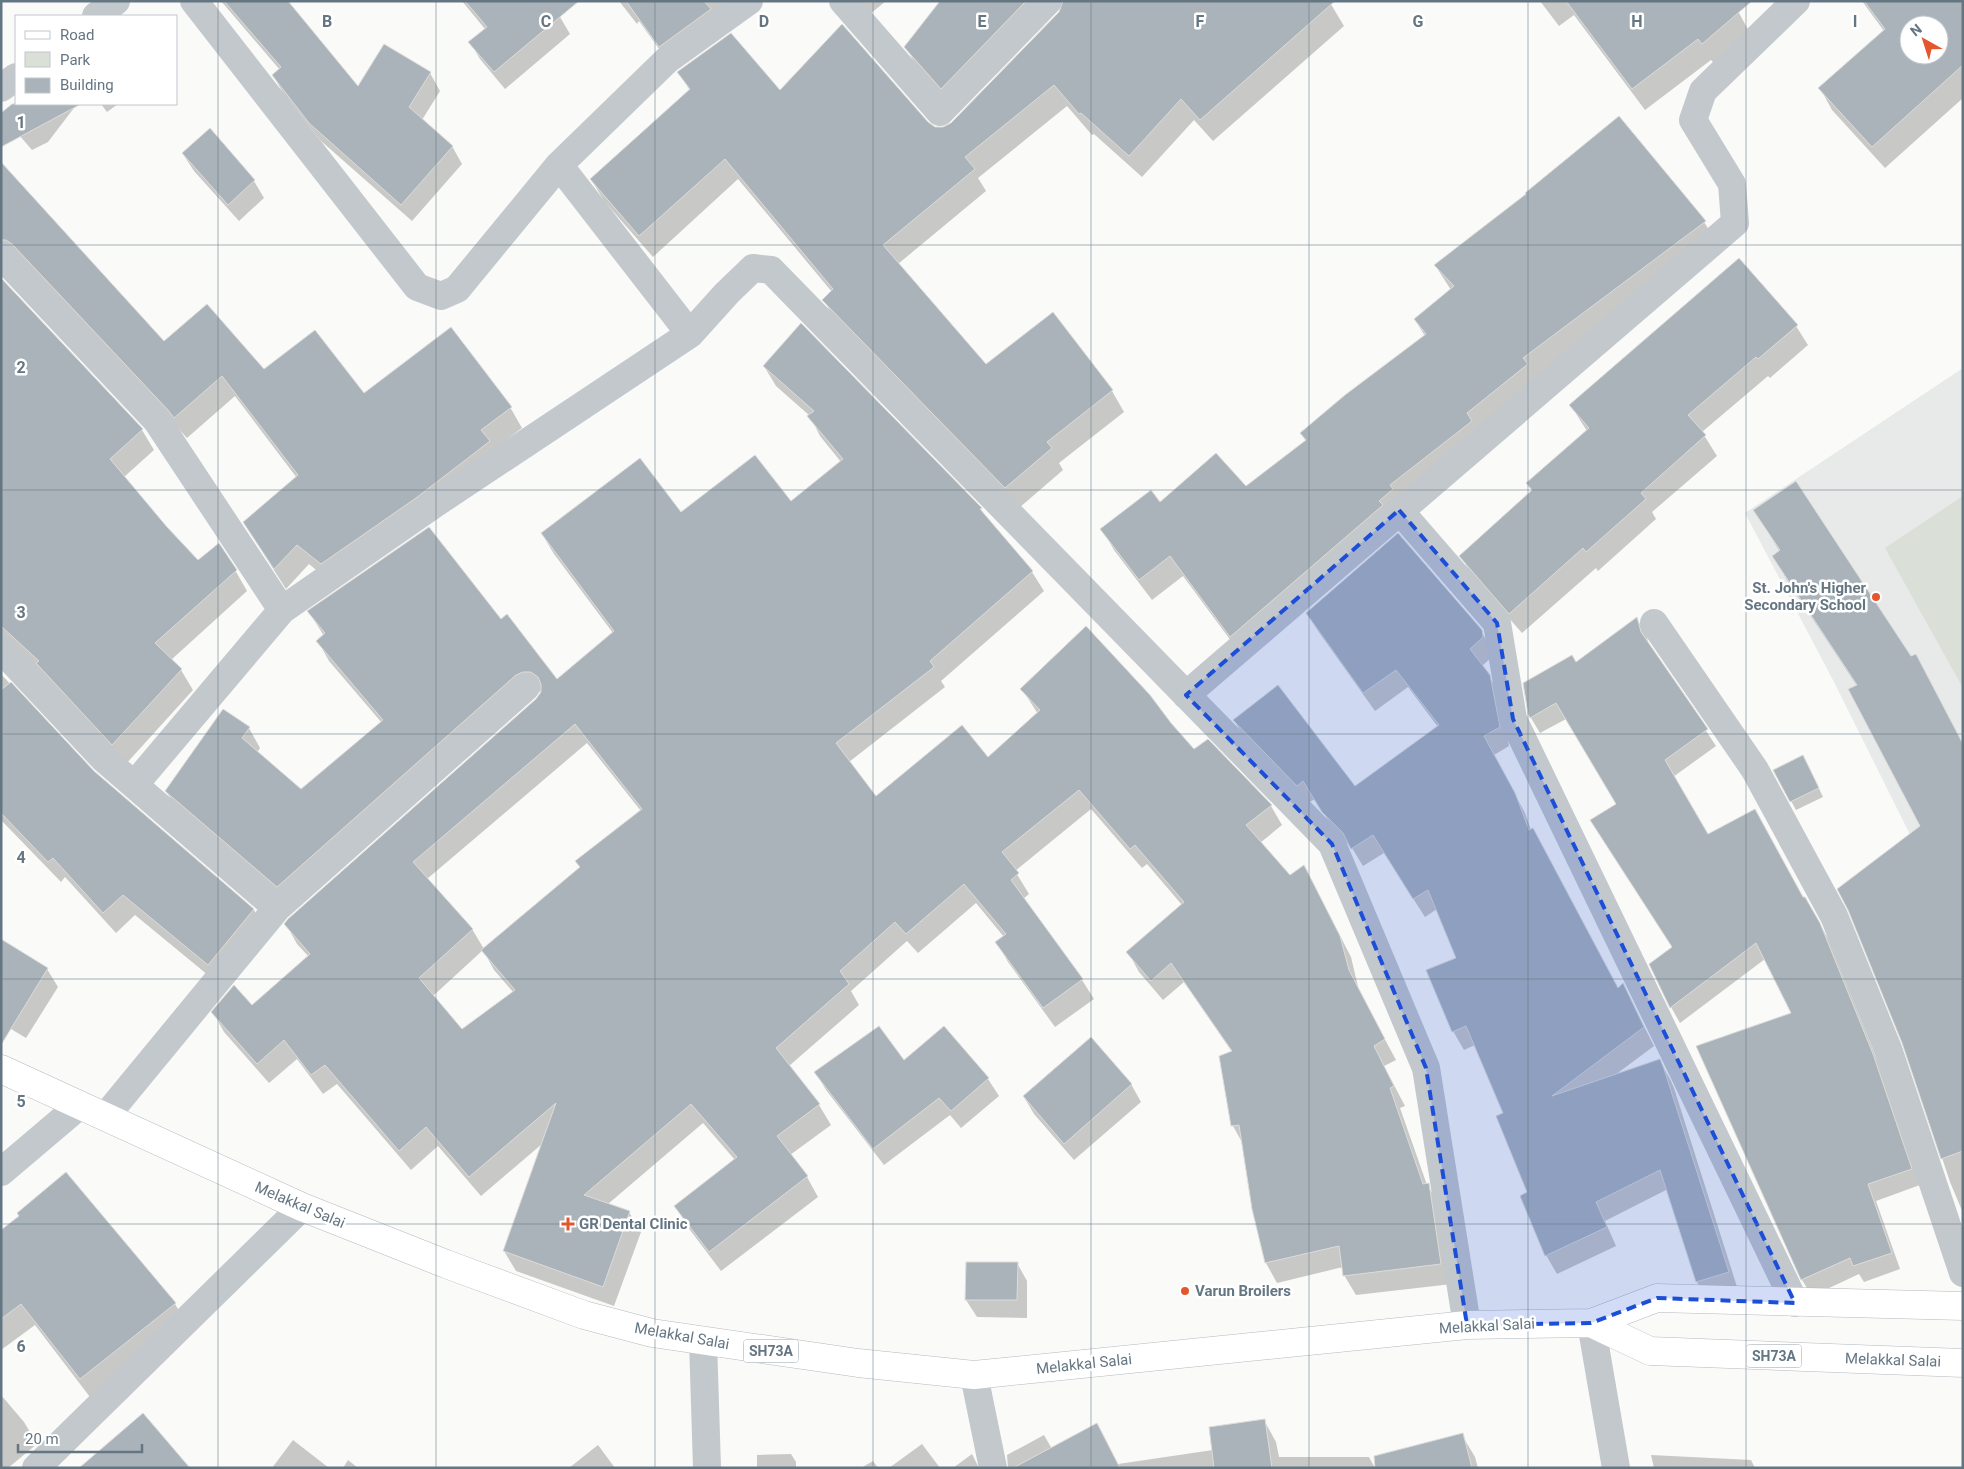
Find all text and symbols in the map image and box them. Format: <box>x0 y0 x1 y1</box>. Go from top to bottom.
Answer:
text: B <box>322 12 332 31</box>
text: C <box>541 12 551 31</box>
text: D <box>759 12 769 31</box>
text: E <box>978 12 987 31</box>
text: F <box>1196 12 1205 31</box>
text: G <box>1413 12 1424 31</box>
text: H <box>1631 12 1643 31</box>
text: I <box>1853 12 1857 31</box>
legend <box>15 15 178 105</box>
north arrow <box>1899 15 1949 65</box>
text: N <box>1907 21 1925 39</box>
text: Road <box>60 26 94 44</box>
text: Park <box>60 51 91 69</box>
text: Building <box>60 76 114 94</box>
text: 1 <box>16 113 26 132</box>
text: 2 <box>16 358 26 377</box>
place label: St. John's Higher Secondary School <box>1744 579 1867 614</box>
marker: St. John's Higher Secondary School <box>1870 591 1882 603</box>
text: 3 <box>16 603 26 622</box>
text: 4 <box>16 848 26 867</box>
text: 5 <box>16 1092 26 1111</box>
street label: Melakkal Salai <box>252 1178 348 1232</box>
place label: GR Dental Clinic <box>579 1215 688 1233</box>
marker: GR Dental Clinic <box>561 1217 575 1231</box>
place label: Varun Broilers <box>1195 1282 1291 1300</box>
marker: Varun Broilers <box>1179 1285 1191 1297</box>
street label: Melakkal Salai <box>1439 1314 1535 1338</box>
street label: Melakkal Salai <box>633 1319 731 1353</box>
text: 6 <box>16 1337 26 1356</box>
road number: SH73A <box>744 1340 798 1362</box>
road number: SH73A <box>1746 1344 1802 1368</box>
street label: Melakkal Salai <box>1845 1349 1941 1371</box>
street label: Melakkal Salai <box>1035 1350 1133 1378</box>
scale bar <box>18 1422 141 1454</box>
text: 20 m <box>25 1430 59 1448</box>

